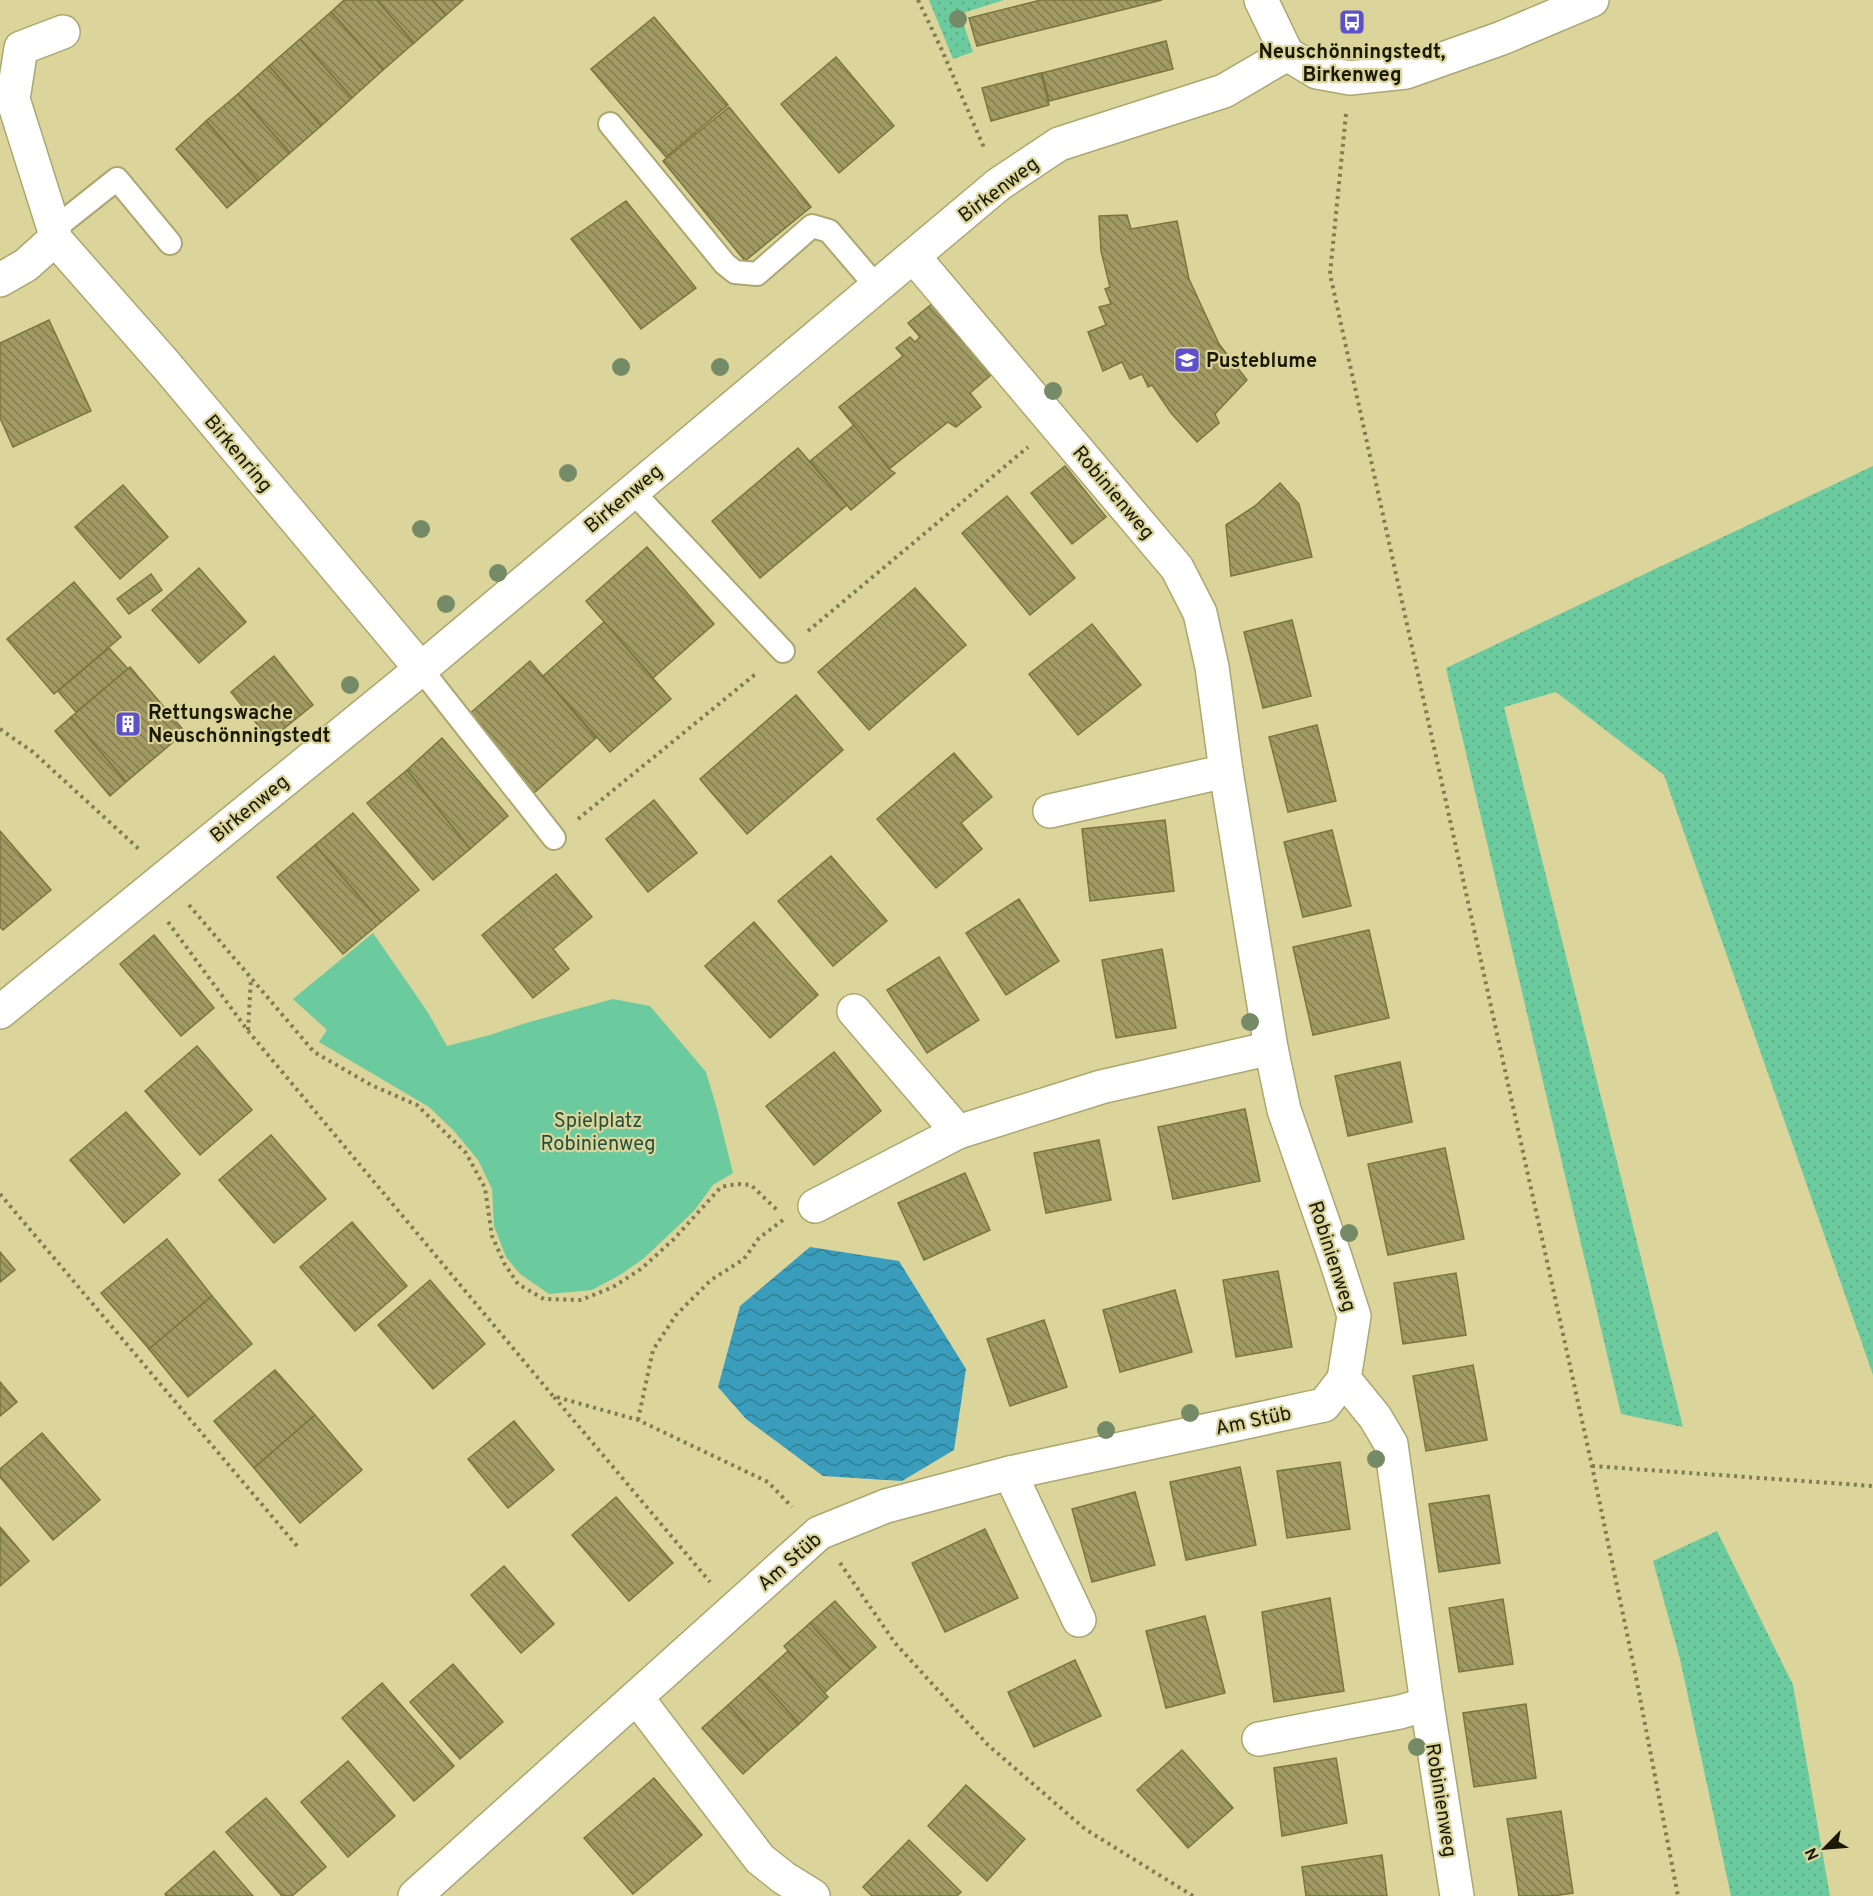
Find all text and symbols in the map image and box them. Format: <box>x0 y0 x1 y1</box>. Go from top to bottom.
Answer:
bus stop icon: Neuschönningstedt, Birkenweg <box>1337 7 1367 37</box>
place label: Neuschönningstedt, Birkenweg <box>1259 40 1446 89</box>
street label: Birkenweg <box>954 152 1045 229</box>
school or university icon: Pusteblume <box>1172 345 1202 375</box>
place label: Pusteblume <box>1206 349 1317 375</box>
street label: Birkenring <box>197 410 278 499</box>
street label: Robinienweg <box>1066 441 1159 546</box>
street label: Birkenweg <box>580 459 669 540</box>
place label: Rettungswache Neuschönningstedt <box>148 701 331 750</box>
building icon: Rettungswache Neuschönningstedt <box>113 709 143 739</box>
street label: Birkenweg <box>205 770 295 849</box>
park label: Spielplatz Robinienweg <box>540 1109 656 1158</box>
street label: Robinienweg <box>1301 1198 1361 1315</box>
street label: Am Stüb <box>1213 1401 1294 1443</box>
street label: Am Stüb <box>753 1527 828 1598</box>
street label: Robinienweg <box>1418 1741 1462 1859</box>
north arrow <box>1795 1818 1855 1878</box>
text: N <box>1802 1844 1825 1863</box>

